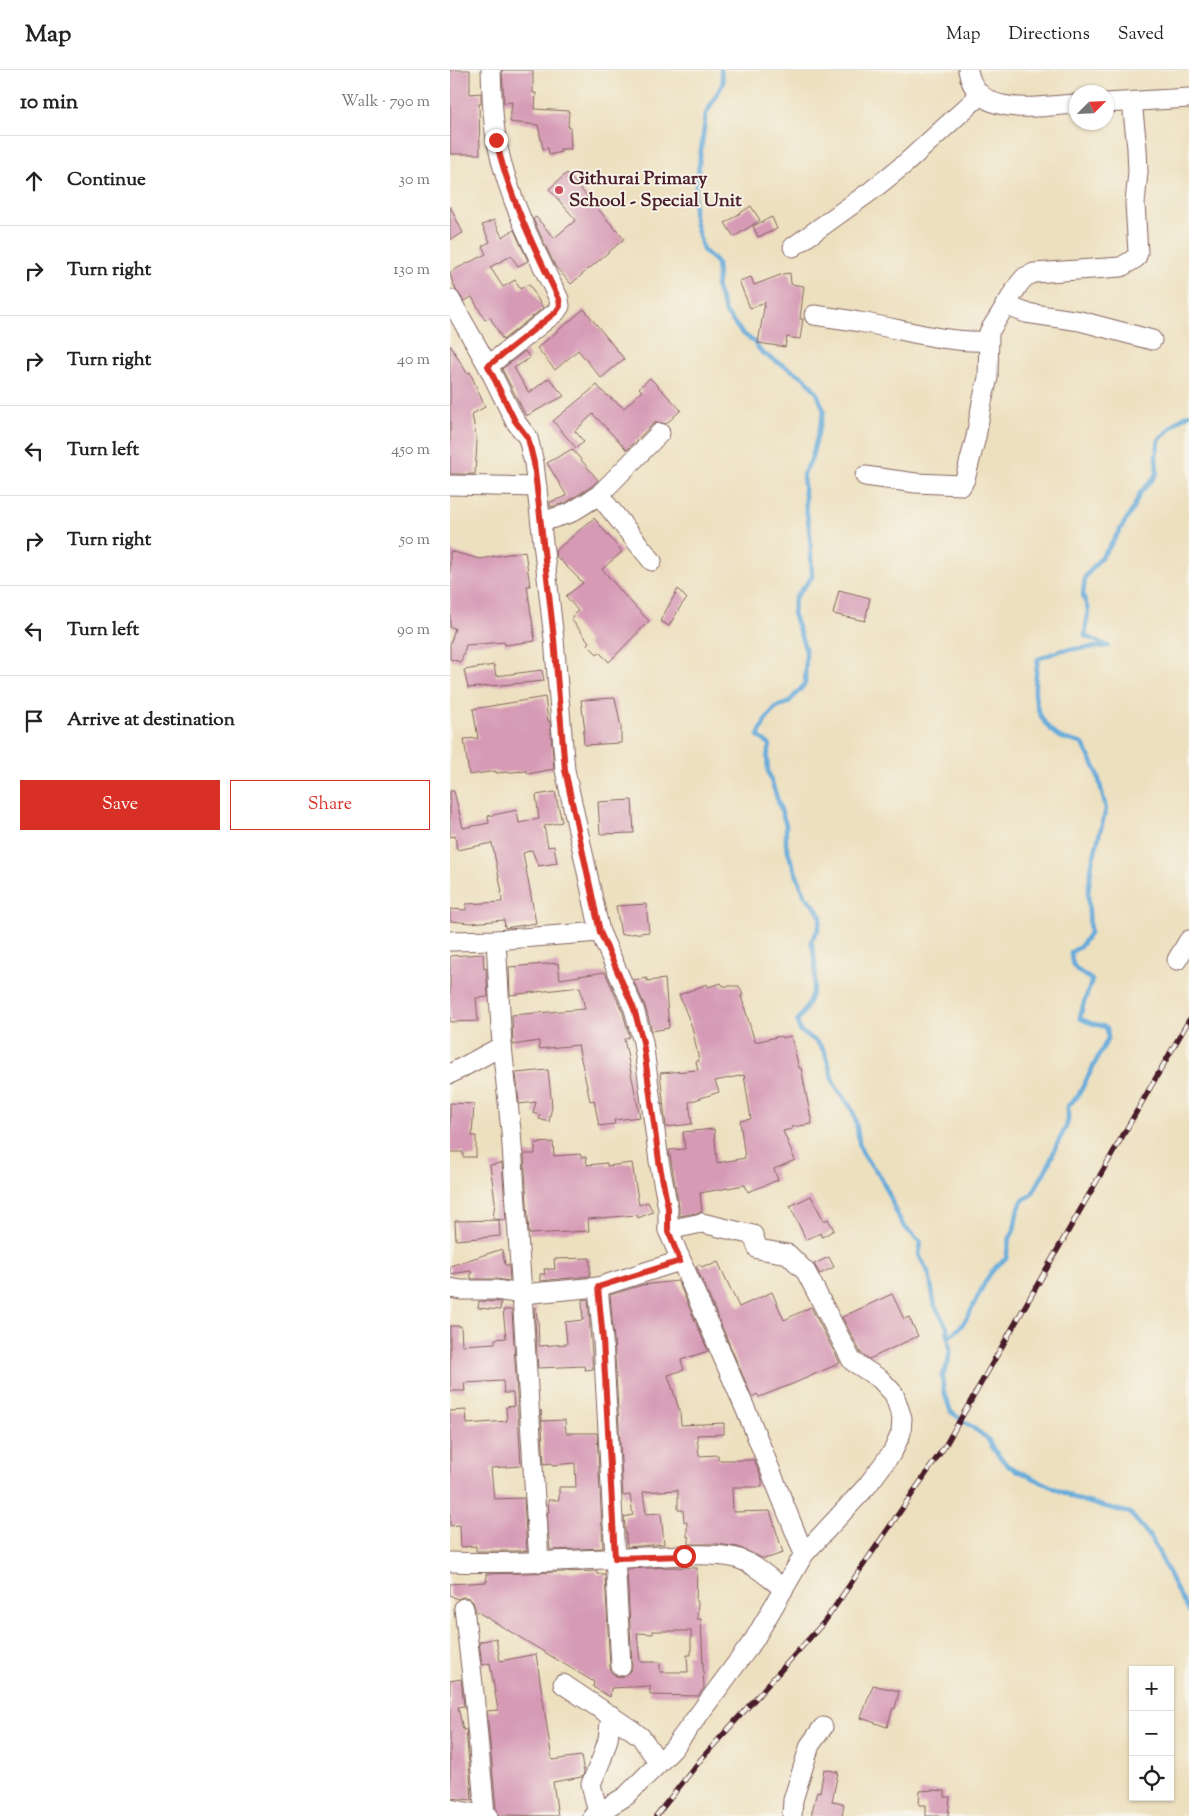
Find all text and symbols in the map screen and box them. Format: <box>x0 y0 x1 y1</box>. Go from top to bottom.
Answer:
text: Map <box>25 18 71 52</box>
text: Map <box>946 22 981 48</box>
text: Directions <box>1009 22 1090 48</box>
text: Saved <box>1118 22 1164 48</box>
north arrow <box>1069 85 1114 130</box>
text: 10 min <box>20 88 78 118</box>
text: Walk · 790 m <box>341 91 430 114</box>
route end <box>485 129 508 152</box>
place label: Githurai Primary School - Special Unit <box>569 166 742 215</box>
icon: ahead <box>20 167 48 195</box>
text: Continue <box>67 167 146 194</box>
text: 30 m <box>399 169 430 192</box>
marker: Githurai Primary School - Special Unit <box>553 184 565 196</box>
icon: right <box>20 257 48 285</box>
text: Turn right <box>67 257 151 284</box>
text: 130 m <box>393 259 430 282</box>
icon: right <box>20 347 48 375</box>
text: Turn right <box>67 347 151 374</box>
text: 40 m <box>397 349 430 372</box>
icon: left <box>20 437 48 465</box>
text: Turn left <box>67 437 139 464</box>
text: 450 m <box>391 439 430 462</box>
icon: right <box>20 527 48 555</box>
text: Turn right <box>67 527 151 554</box>
text: 50 m <box>399 529 430 552</box>
icon: left <box>20 617 48 645</box>
text: Turn left <box>67 617 139 644</box>
text: 90 m <box>397 619 430 642</box>
icon: arrive <box>20 707 48 735</box>
text: Arrive at destination <box>67 707 235 734</box>
button: Save <box>20 780 220 830</box>
button: Share <box>230 780 430 830</box>
route start <box>673 1545 696 1568</box>
map controls <box>1129 1666 1174 1801</box>
button: + <box>1129 1666 1174 1711</box>
button: − <box>1129 1711 1174 1756</box>
button: locate <box>1129 1756 1174 1801</box>

